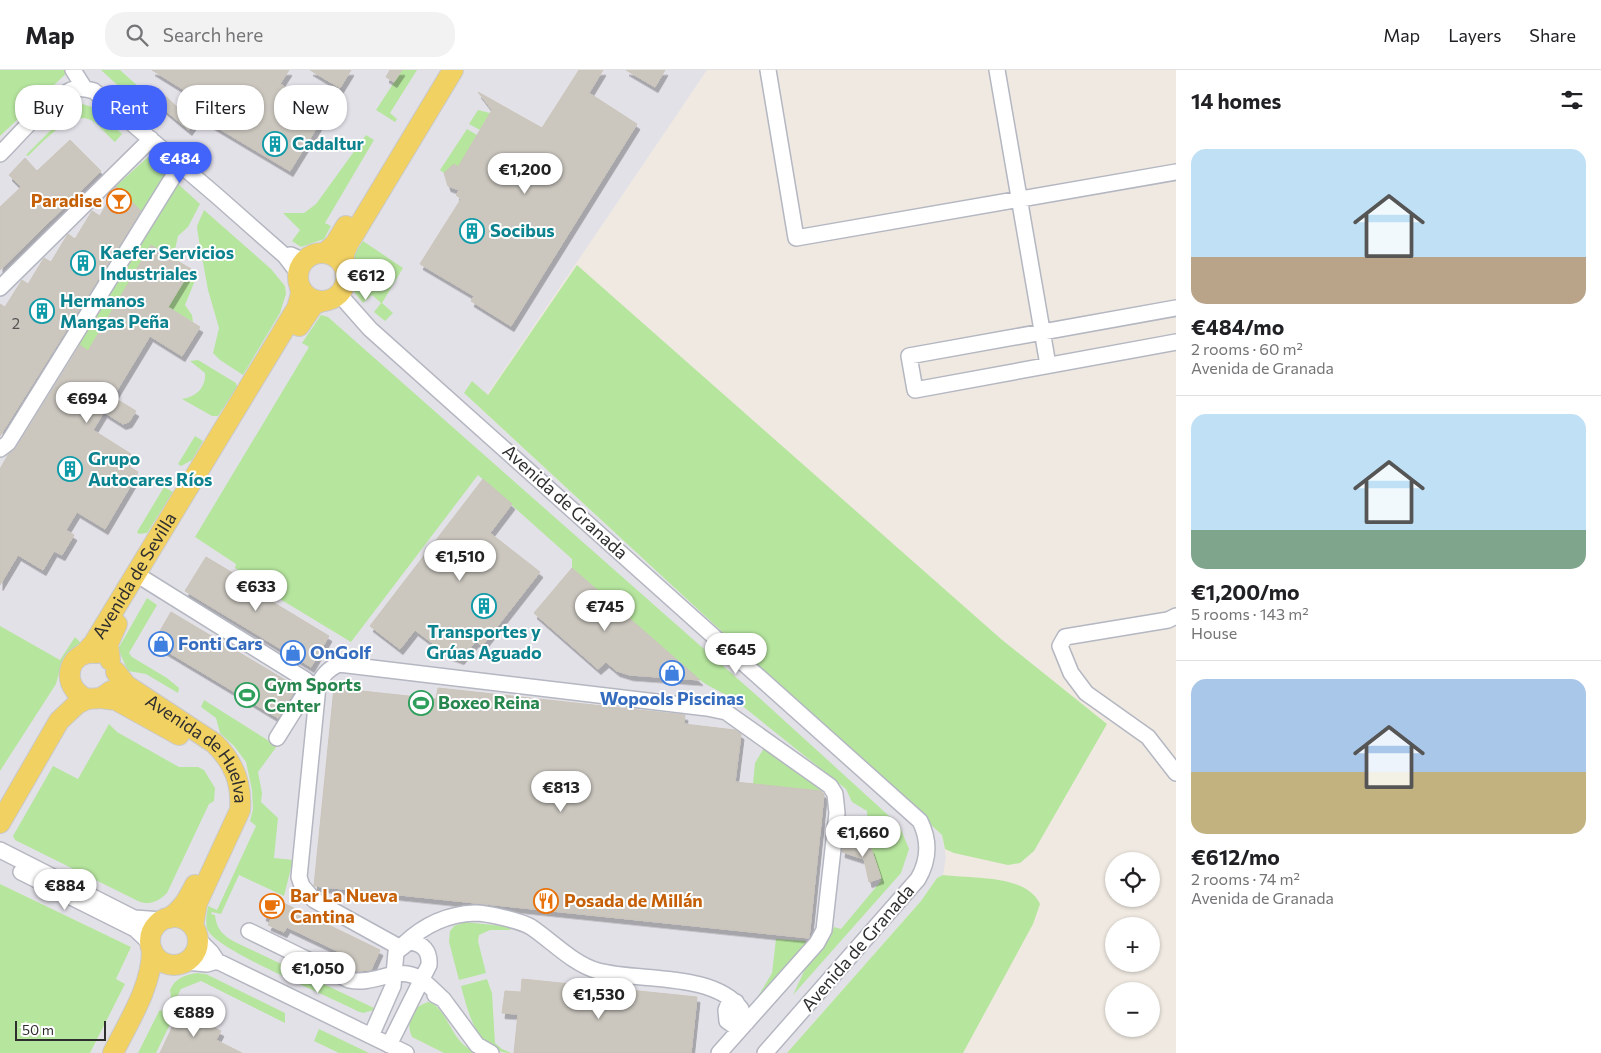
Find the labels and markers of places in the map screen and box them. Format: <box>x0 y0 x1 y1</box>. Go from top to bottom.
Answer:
building icon: Cadaltur <box>262 131 288 157</box>
place label: Cadaltur <box>292 132 365 154</box>
pin: €484 <box>150 142 210 184</box>
pin: €1,200 <box>484 152 566 195</box>
bar icon: Paradise <box>106 188 132 214</box>
place label: Paradise <box>31 189 102 211</box>
building icon: Socibus <box>459 218 485 244</box>
place label: Socibus <box>490 219 555 241</box>
place label: Kaefer Servicios Industriales <box>100 241 234 284</box>
building icon: Kaefer Servicios Industriales <box>70 250 96 276</box>
pin: €612 <box>336 258 396 301</box>
place label: Hermanos Mangas Peña <box>60 289 169 332</box>
building icon: Hermanos Mangas Peña <box>29 298 55 324</box>
pin: €694 <box>57 382 117 424</box>
place label: Grupo Autocares Ríos <box>88 447 212 490</box>
building icon: Grupo Autocares Ríos <box>57 456 83 482</box>
pin: €1,510 <box>419 540 501 582</box>
pin: €633 <box>226 570 286 612</box>
pin: €745 <box>575 590 635 632</box>
building icon: Transportes y Grúas Aguado <box>471 593 497 619</box>
place label: Transportes y Grúas Aguado <box>426 620 542 663</box>
shop icon: Fonti Cars <box>148 631 174 657</box>
place label: Fonti Cars <box>178 632 263 654</box>
pin: €645 <box>706 632 766 675</box>
shop icon: OnGolf <box>280 640 306 666</box>
place label: OnGolf <box>310 641 372 663</box>
shop icon: Wopools Piscinas <box>659 660 685 686</box>
place label: Gym Sports Center <box>264 673 361 716</box>
sports icon: Gym Sports Center <box>234 682 260 708</box>
place label: Wopools Piscinas <box>600 687 744 709</box>
sports icon: Boxeo Reina <box>408 690 434 716</box>
place label: Boxeo Reina <box>438 691 540 713</box>
pin: €813 <box>531 770 591 813</box>
pin: €1,660 <box>822 816 904 858</box>
pin: €884 <box>35 868 95 911</box>
place label: Bar La Nueva Cantina <box>290 884 398 927</box>
restaurant icon: Posada de Millán <box>533 888 559 914</box>
place label: Posada de Millán <box>564 889 703 911</box>
cafe icon: Bar La Nueva Cantina <box>259 893 285 919</box>
pin: €1,050 <box>277 952 359 994</box>
pin: €1,530 <box>558 978 640 1020</box>
pin: €889 <box>164 996 224 1038</box>

